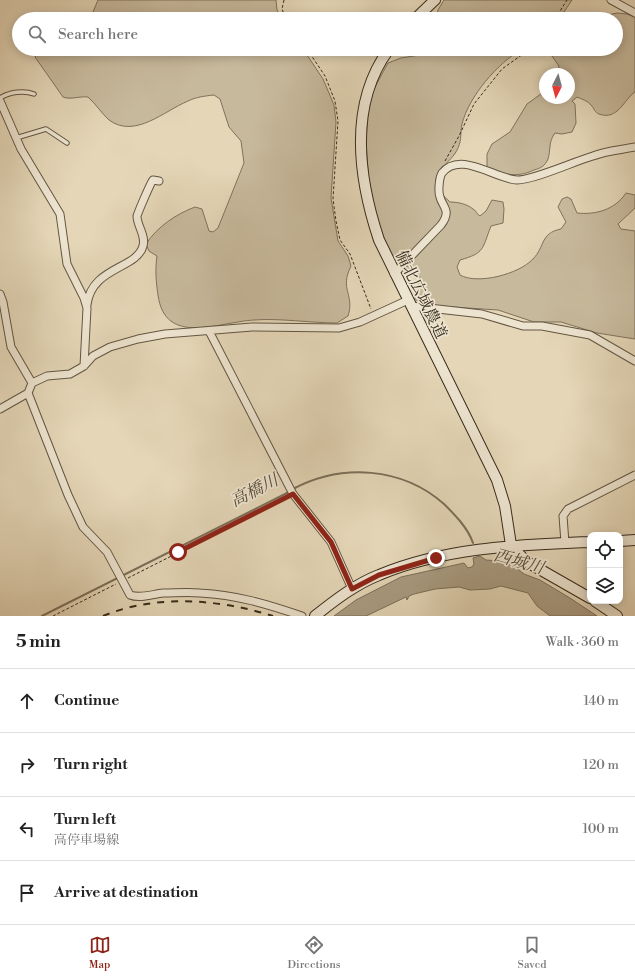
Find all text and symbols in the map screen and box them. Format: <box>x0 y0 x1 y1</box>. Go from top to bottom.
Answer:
search box <box>12 12 623 56</box>
icon: search <box>26 23 48 45</box>
text: Search here <box>58 25 138 44</box>
north arrow <box>539 68 575 104</box>
street label: 備北広域農道 <box>391 247 451 342</box>
water label: 高橋川 <box>227 469 284 512</box>
map controls <box>587 532 623 604</box>
button: locate <box>587 532 623 568</box>
route start <box>169 543 187 561</box>
water label: 西城川 <box>491 544 548 580</box>
route end <box>427 549 445 567</box>
button: layers <box>587 568 623 604</box>
text: 5 min <box>16 631 61 653</box>
text: Walk · 360 m <box>546 634 619 650</box>
icon: ahead <box>16 690 38 712</box>
text: Continue <box>54 691 119 710</box>
text: 140 m <box>583 693 619 709</box>
icon: right <box>16 754 38 776</box>
text: Turn right <box>54 755 128 774</box>
text: 120 m <box>583 757 619 773</box>
text: Turn left <box>54 810 116 829</box>
icon: left <box>16 818 38 840</box>
text: 100 m <box>583 821 619 837</box>
text: 高停車場線 <box>54 832 119 848</box>
icon: arrive <box>16 882 38 904</box>
text: Arrive at destination <box>54 883 198 902</box>
tab: Map <box>89 934 111 972</box>
tab: Directions <box>288 934 341 972</box>
tab: Saved <box>518 934 546 972</box>

